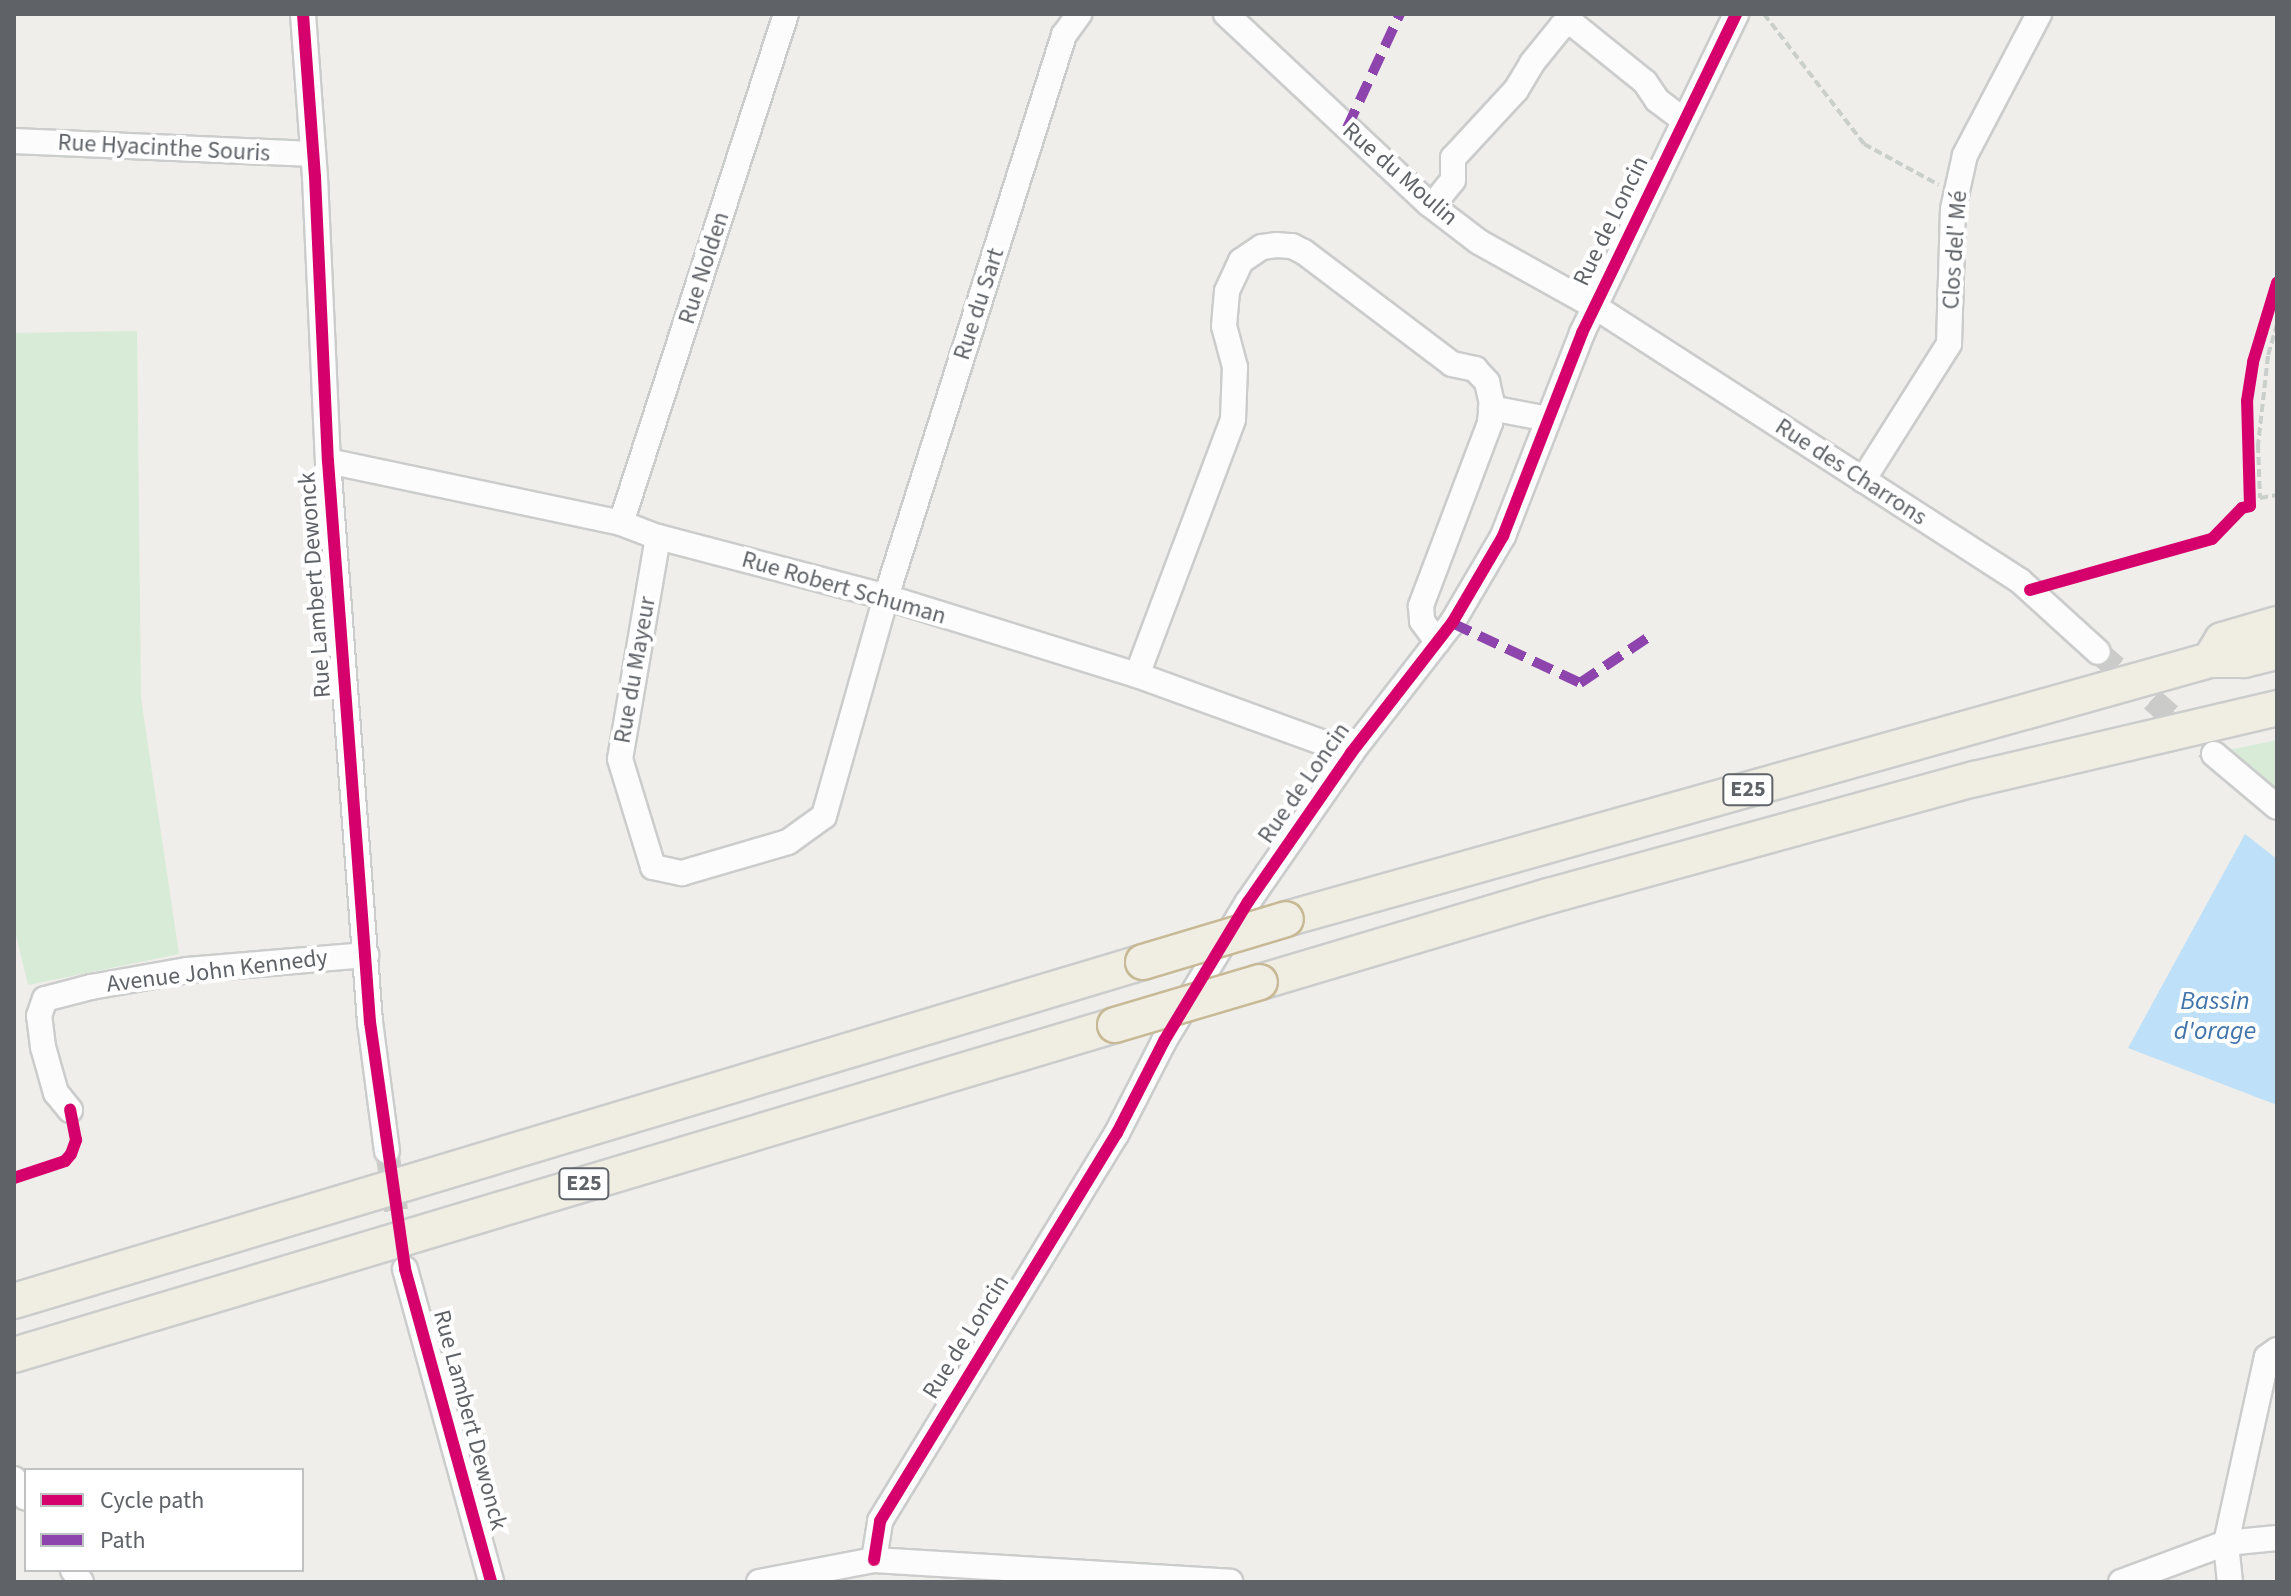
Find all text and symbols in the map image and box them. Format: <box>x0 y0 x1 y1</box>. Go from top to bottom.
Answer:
street label: Rue du Moulin <box>1336 116 1464 232</box>
street label: Rue Hyacinthe Souris <box>57 128 271 168</box>
street label: Rue de Loncin <box>1567 151 1655 291</box>
street label: Clos del' Mé <box>1936 190 1974 310</box>
street label: Rue Nolden <box>672 208 736 328</box>
street label: Rue du Sart <box>947 244 1011 364</box>
street label: Rue des Charrons <box>1770 412 1932 532</box>
street label: Rue Lambert Dewonck <box>293 471 337 699</box>
street label: Rue Robert Schuman <box>738 545 950 631</box>
street label: Rue du Mayeur <box>608 594 662 746</box>
street label: Rue de Loncin <box>1252 717 1356 849</box>
road number: E25 <box>1722 772 1774 808</box>
street label: Avenue John Kennedy <box>105 943 329 999</box>
water label: Bassin d'orage <box>2174 985 2256 1046</box>
road number: E25 <box>558 1166 610 1202</box>
street label: Rue de Loncin <box>916 1270 1016 1404</box>
street label: Rue Lambert Dewonck <box>427 1307 513 1533</box>
legend <box>24 1468 304 1572</box>
text: Cycle path <box>100 1483 204 1518</box>
text: Path <box>100 1523 146 1558</box>

